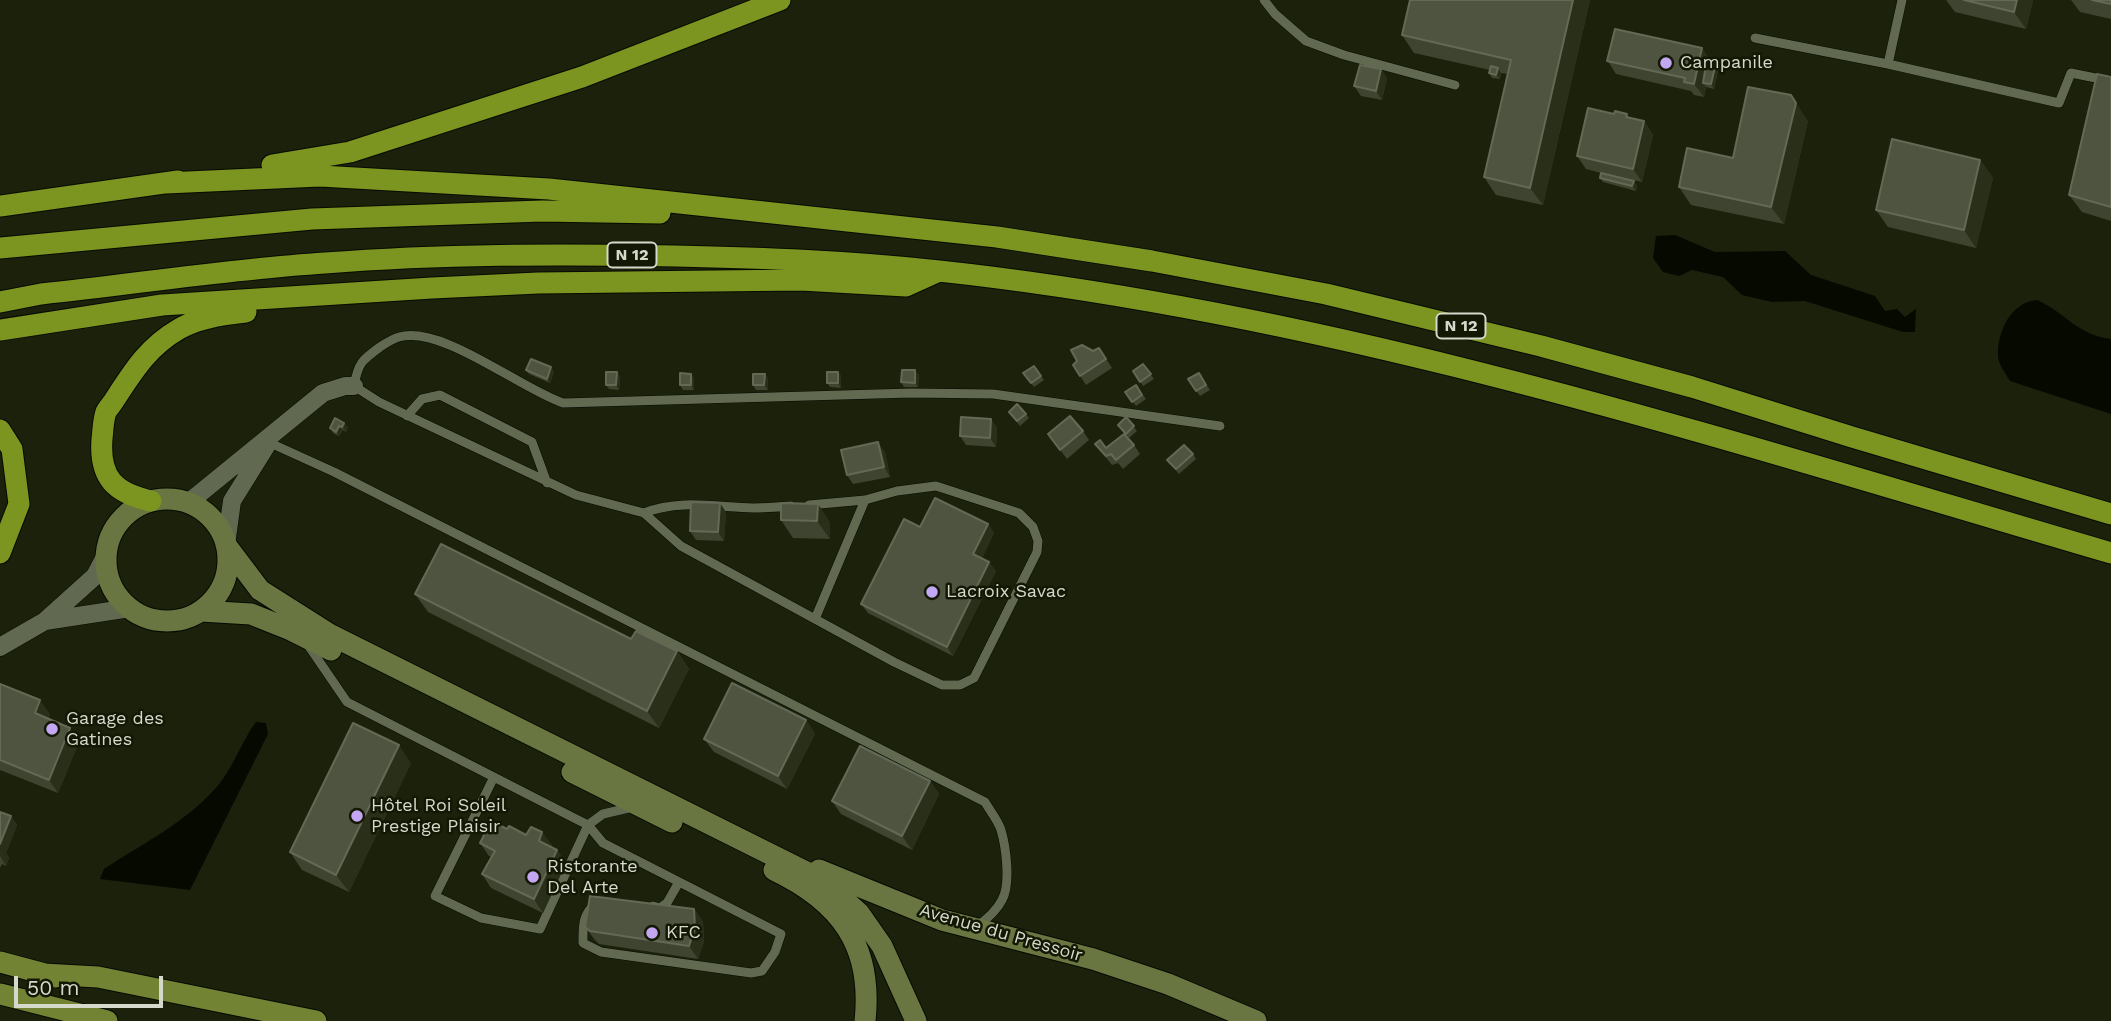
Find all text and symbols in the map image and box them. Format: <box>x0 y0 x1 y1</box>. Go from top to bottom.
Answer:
place label: Campanile <box>1680 52 1773 74</box>
marker: Campanile <box>1658 55 1674 71</box>
road number: N 12 <box>608 243 656 268</box>
road number: N 12 <box>1436 314 1486 338</box>
place label: Lacroix Savac <box>946 581 1066 603</box>
marker: Lacroix Savac <box>924 584 940 600</box>
place label: Garage des Gatines <box>66 708 164 750</box>
marker: Garage des Gatines <box>44 721 60 737</box>
place label: Hôtel Roi Soleil Prestige Plaisir <box>371 795 506 838</box>
marker: Hôtel Roi Soleil Prestige Plaisir <box>349 808 365 824</box>
place label: Ristorante Del Arte <box>547 856 638 898</box>
marker: Ristorante Del Arte <box>525 869 541 885</box>
street label: Avenue du Pressoir <box>917 899 1085 967</box>
place label: KFC <box>666 922 701 944</box>
marker: KFC <box>644 925 660 941</box>
scale bar <box>18 962 166 1006</box>
text: 50 m <box>27 975 79 1000</box>

